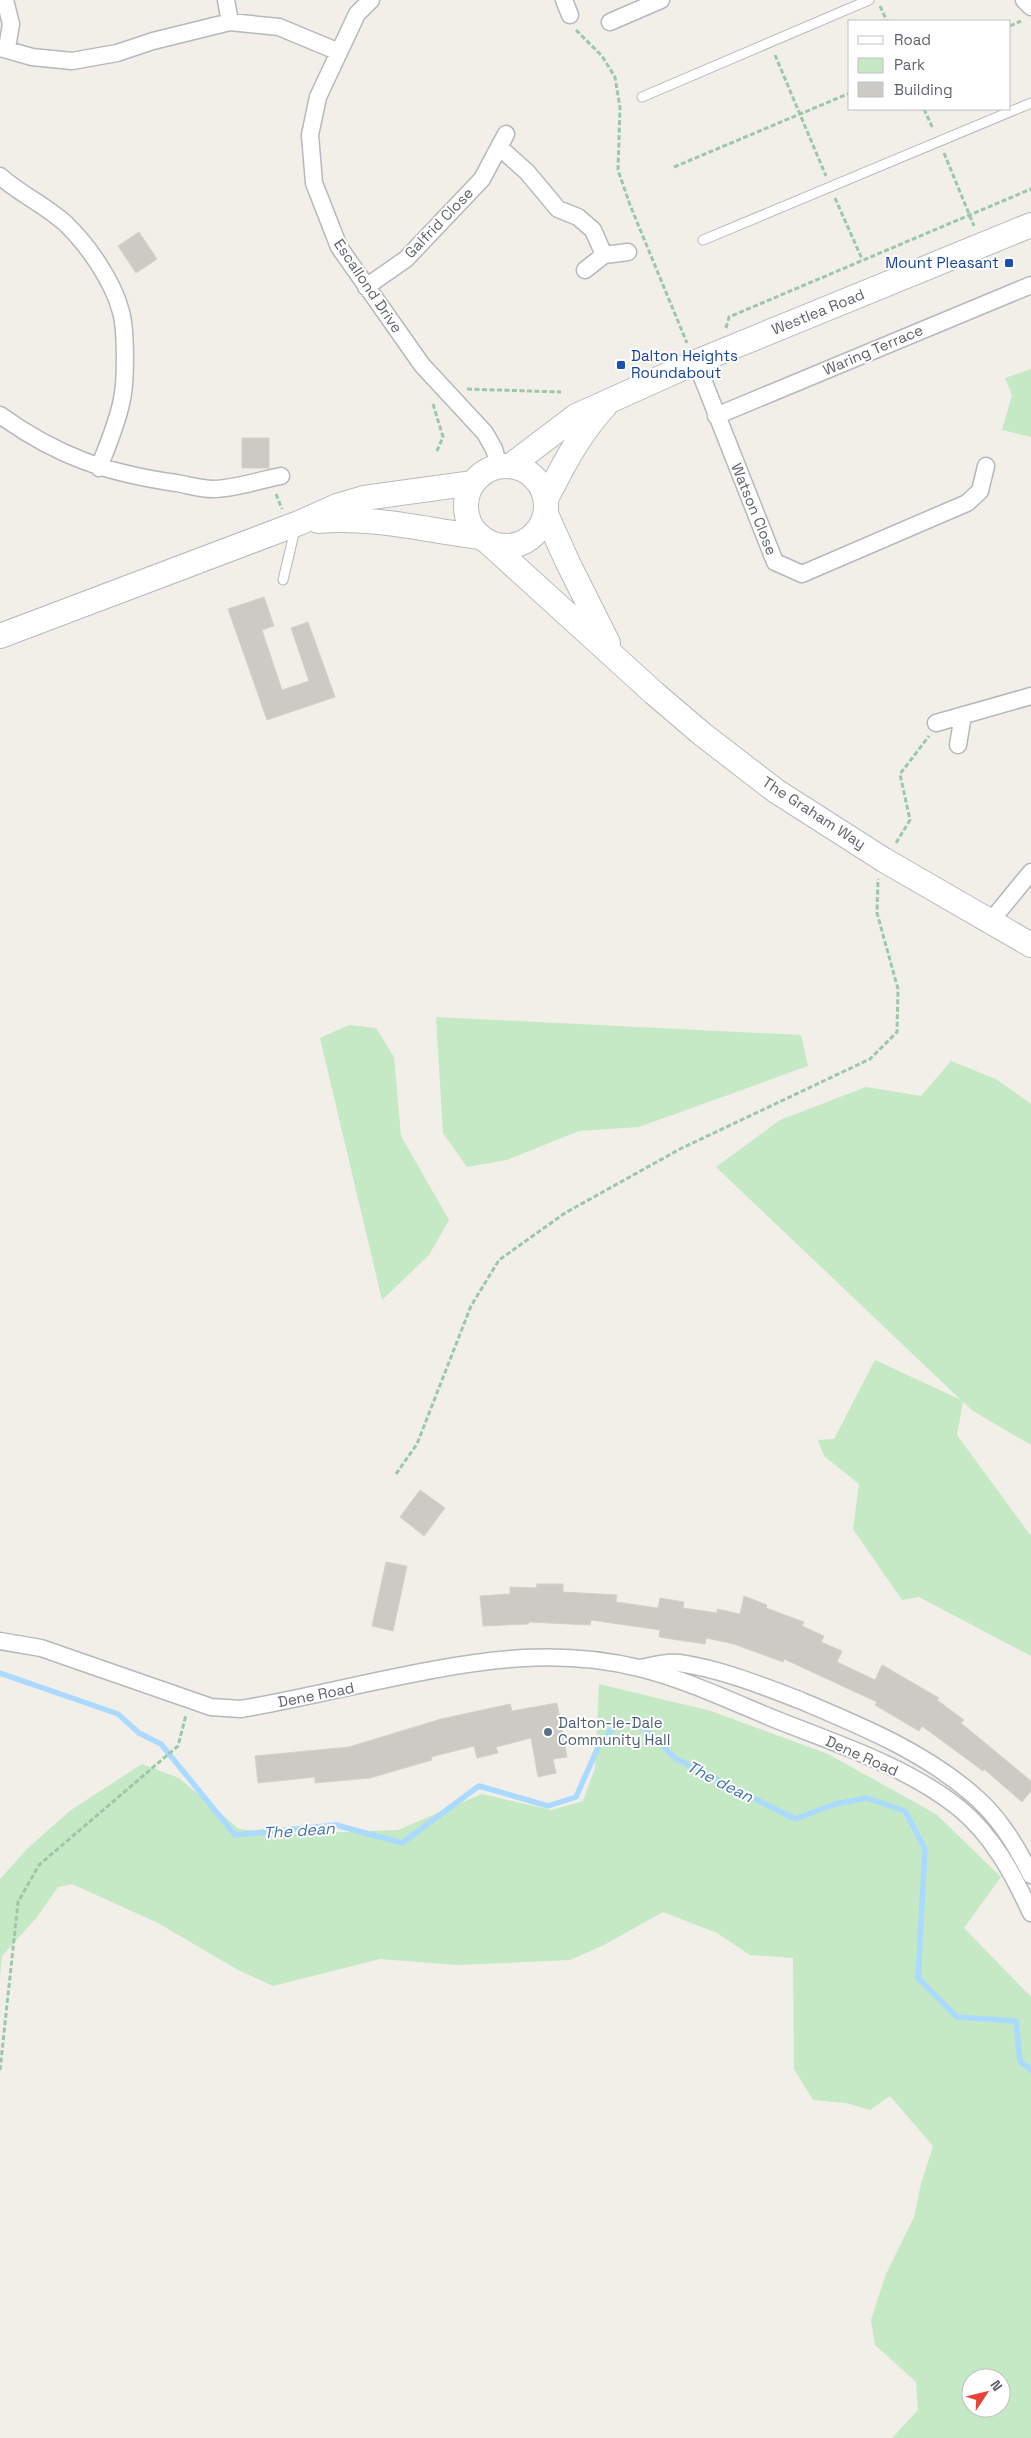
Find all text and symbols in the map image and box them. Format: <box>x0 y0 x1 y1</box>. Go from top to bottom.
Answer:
legend <box>848 20 1011 110</box>
text: Road <box>894 30 931 49</box>
text: Park <box>894 55 925 74</box>
text: Building <box>894 80 953 99</box>
street label: Galfrid Close <box>400 183 477 262</box>
street label: Escallond Drive <box>330 235 407 336</box>
place label: Mount Pleasant <box>885 253 999 272</box>
marker: Mount Pleasant <box>1003 257 1015 269</box>
street label: Westlea Road <box>769 284 867 339</box>
street label: Waring Terrace <box>820 320 926 379</box>
place label: Dalton Heights Roundabout <box>631 346 738 382</box>
marker: Dalton Heights Roundabout <box>615 359 627 371</box>
street label: Watson Close <box>727 460 782 558</box>
street label: The Graham Way <box>759 772 870 853</box>
street label: Dene Road <box>276 1678 356 1711</box>
place label: Dalton-le-Dale Community Hall <box>558 1713 670 1749</box>
marker: Dalton-le-Dale Community Hall <box>542 1726 554 1738</box>
street label: Dene Road <box>823 1731 902 1780</box>
water label: The dean <box>683 1756 757 1808</box>
water label: The dean <box>263 1817 337 1843</box>
north arrow <box>961 2368 1011 2418</box>
text: N <box>987 2377 1007 2395</box>

